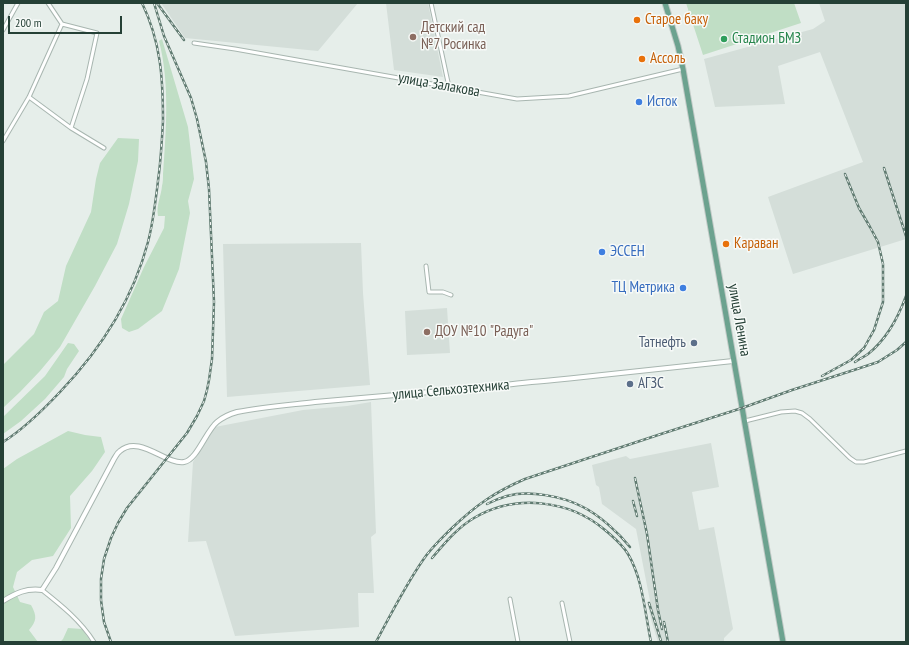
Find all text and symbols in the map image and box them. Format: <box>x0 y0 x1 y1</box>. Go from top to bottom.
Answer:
scale bar <box>10 8 124 34</box>
place label: Старое баку <box>645 11 708 29</box>
text: 200 m <box>15 15 42 30</box>
marker: Старое баку <box>632 15 642 25</box>
place label: Детский сад №7 Росинка <box>421 19 486 54</box>
place label: Стадион БМЗ <box>732 30 801 48</box>
marker: Детский сад №7 Росинка <box>408 32 418 42</box>
marker: Стадион БМЗ <box>719 34 729 44</box>
place label: Ассоль <box>650 50 685 68</box>
marker: Ассоль <box>637 54 647 64</box>
street label: улица Залакова <box>397 69 481 101</box>
place label: Исток <box>647 93 677 111</box>
marker: Исток <box>634 97 644 107</box>
place label: Караван <box>734 235 778 253</box>
marker: Караван <box>721 239 731 249</box>
place label: ЭССЕН <box>610 243 645 261</box>
marker: ЭССЕН <box>597 247 607 257</box>
place label: ТЦ Метрика <box>611 279 675 297</box>
street label: улица Ленина <box>724 282 754 358</box>
marker: ТЦ Метрика <box>678 283 688 293</box>
place label: ДОУ №10 "Радуга" <box>435 323 533 341</box>
marker: ДОУ №10 "Радуга" <box>422 327 432 337</box>
place label: Татнефть <box>639 334 686 352</box>
marker: Татнефть <box>689 338 699 348</box>
place label: АГЗС <box>638 375 664 393</box>
street label: улица Сельхозтехника <box>392 376 510 404</box>
marker: АГЗС <box>625 379 635 389</box>

